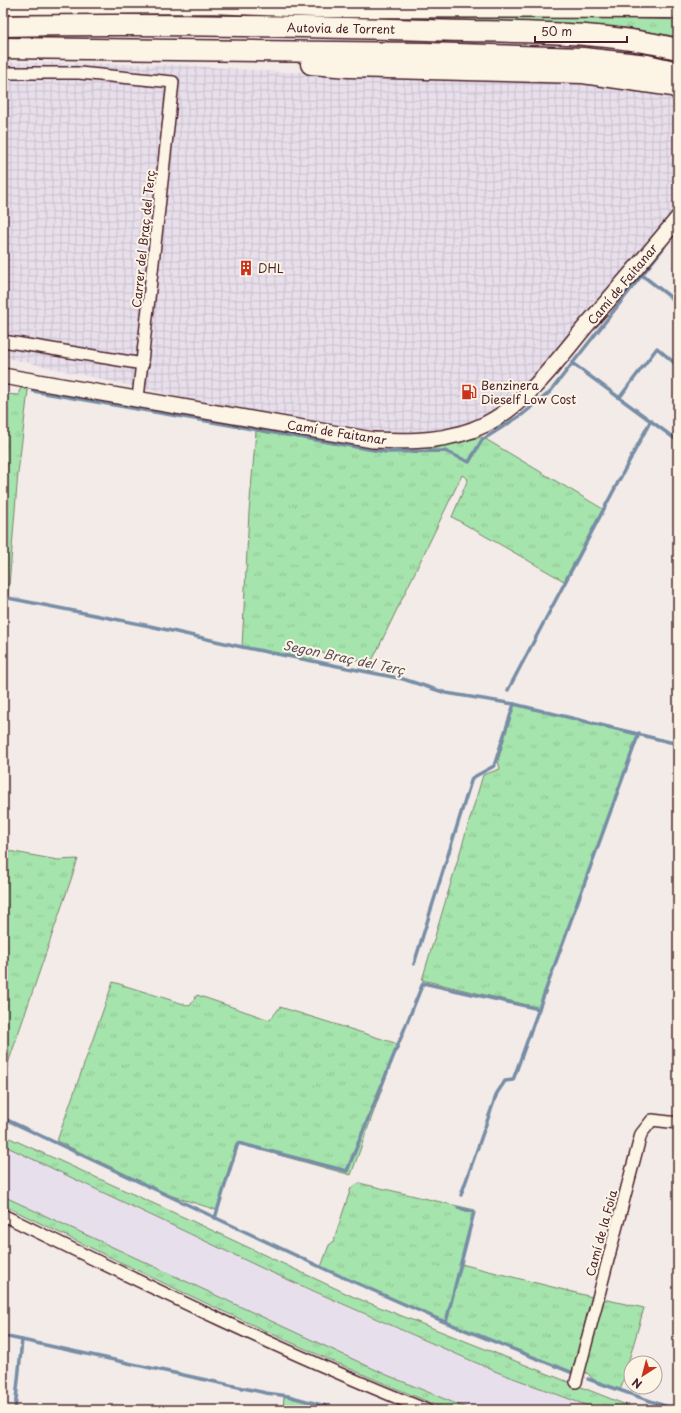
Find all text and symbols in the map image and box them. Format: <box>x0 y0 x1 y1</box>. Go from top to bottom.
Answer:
street label: Autovia de Torrent <box>287 18 395 38</box>
scale bar <box>535 18 627 44</box>
text: 50 m <box>541 22 572 40</box>
street label: Carrer del Braç del Terç <box>127 169 159 309</box>
street label: Camí de Faitanar <box>583 239 662 328</box>
building icon: DHL <box>237 259 255 277</box>
place label: DHL <box>258 259 284 277</box>
place label: Benzinera Dieself Low Cost <box>481 376 576 408</box>
fuel station icon: Benzinera Dieself Low Cost <box>460 383 478 401</box>
street label: Camí de Faitanar <box>286 415 389 449</box>
water label: Segon Braç del Terç <box>282 635 407 679</box>
street label: Camí de la Foia <box>581 1187 621 1278</box>
north arrow <box>623 1355 663 1395</box>
text: N <box>628 1374 645 1393</box>

